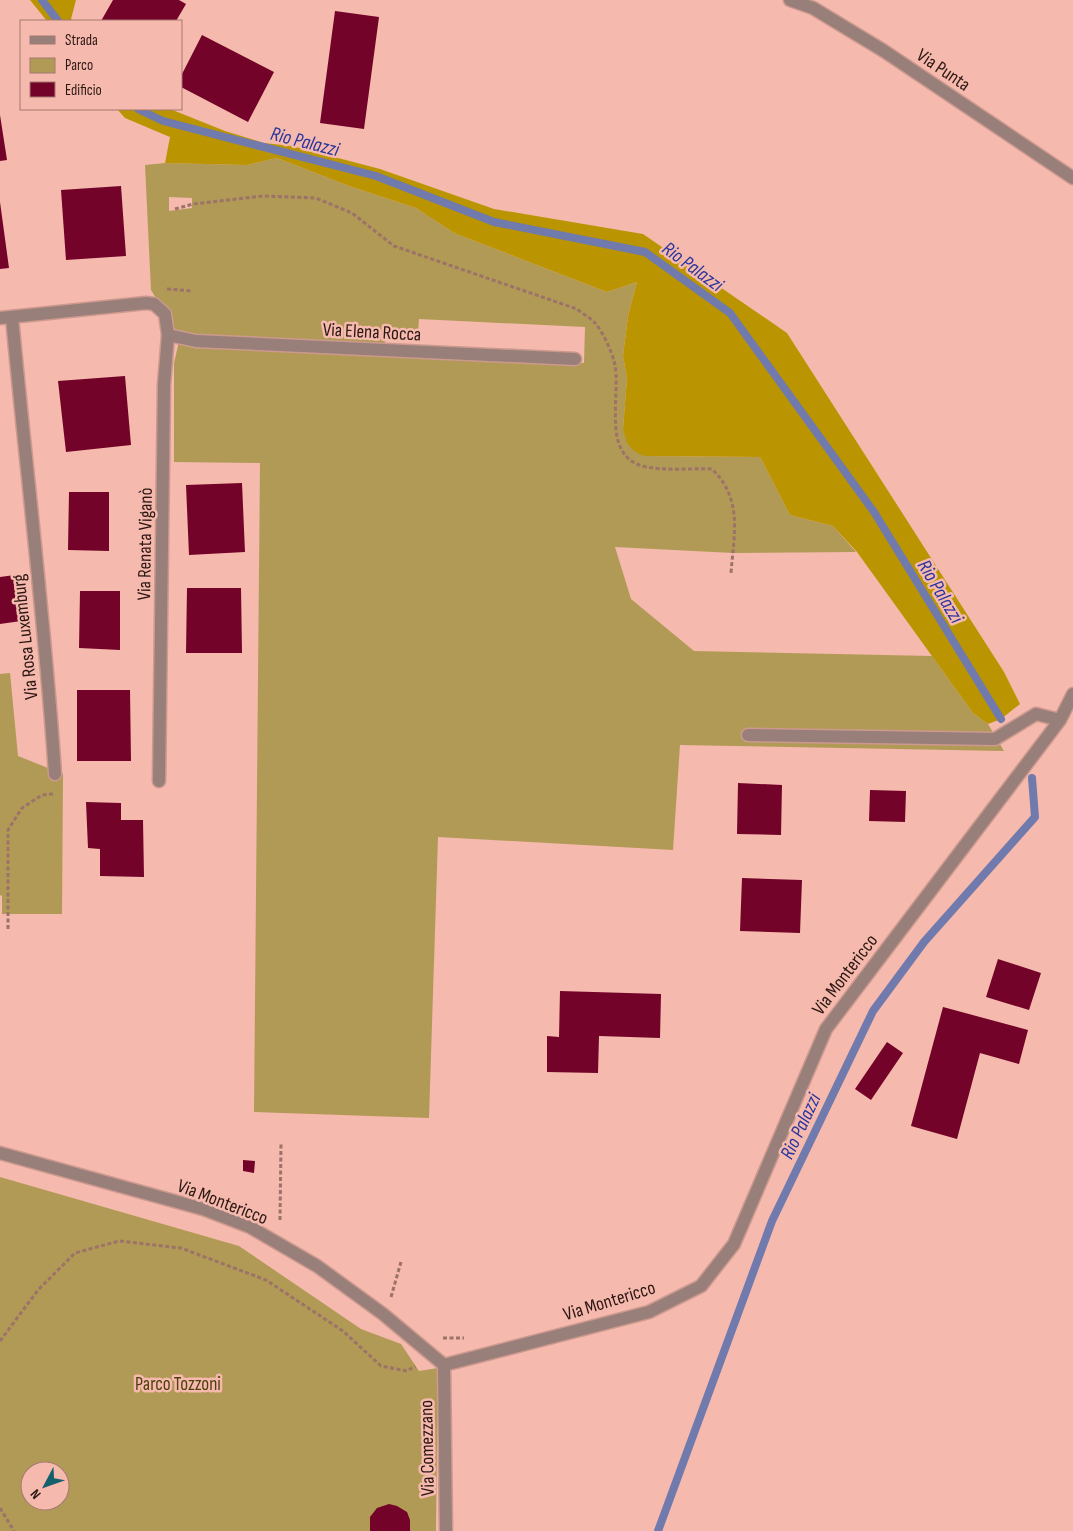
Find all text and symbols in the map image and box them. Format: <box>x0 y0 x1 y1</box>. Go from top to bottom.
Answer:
legend <box>20 20 182 110</box>
text: Strada <box>65 31 98 50</box>
street label: Via Punta <box>912 44 974 96</box>
text: Parco <box>65 56 93 75</box>
text: Edificio <box>65 81 102 100</box>
water label: Rio Palazzi <box>268 122 343 162</box>
water label: Rio Palazzi <box>657 237 729 298</box>
street label: Via Elena Rocca <box>322 318 422 347</box>
street label: Via Renata Viganò <box>133 487 158 601</box>
water label: Rio Palazzi <box>912 555 969 629</box>
street label: Via Rosa Luxemburg <box>7 573 44 701</box>
street label: Via Montericco <box>807 930 883 1020</box>
water label: Rio Palazzi <box>775 1088 827 1163</box>
street label: Via Montericco <box>174 1175 271 1230</box>
street label: Via Montericco <box>561 1277 658 1326</box>
park label: Parco Tozzoni <box>135 1373 221 1396</box>
street label: Via Comezzano <box>415 1400 440 1496</box>
north arrow <box>20 1461 70 1511</box>
text: N <box>27 1486 44 1503</box>

